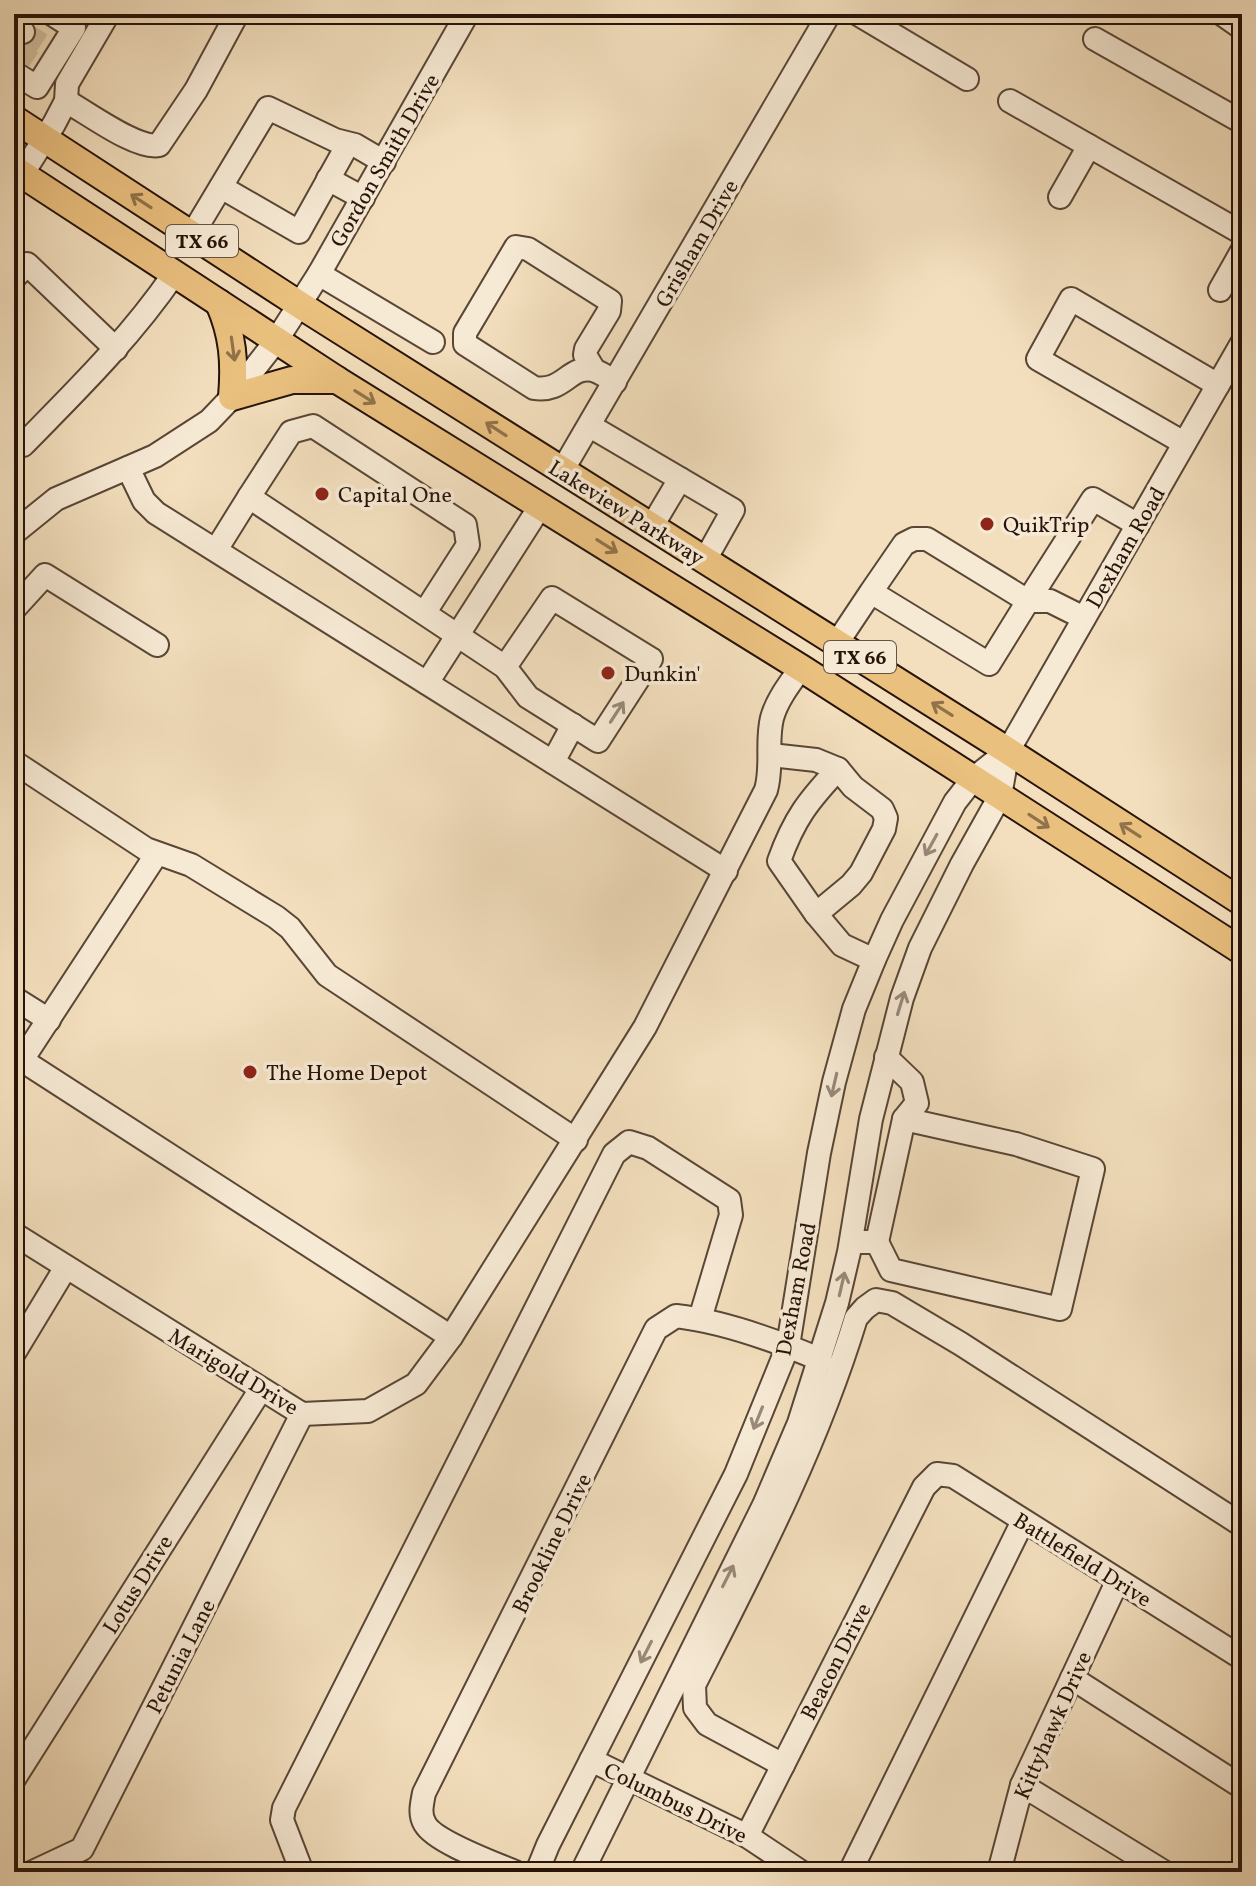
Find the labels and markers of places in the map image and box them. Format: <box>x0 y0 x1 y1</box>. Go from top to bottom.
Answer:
place label: Capital One <box>338 481 452 512</box>
marker: Capital One <box>313 485 331 503</box>
place label: QuikTrip <box>1003 511 1089 542</box>
marker: QuikTrip <box>978 515 996 533</box>
place label: Dunkin' <box>624 660 701 691</box>
marker: Dunkin' <box>599 664 617 682</box>
place label: The Home Depot <box>266 1059 428 1090</box>
marker: The Home Depot <box>241 1063 259 1081</box>

